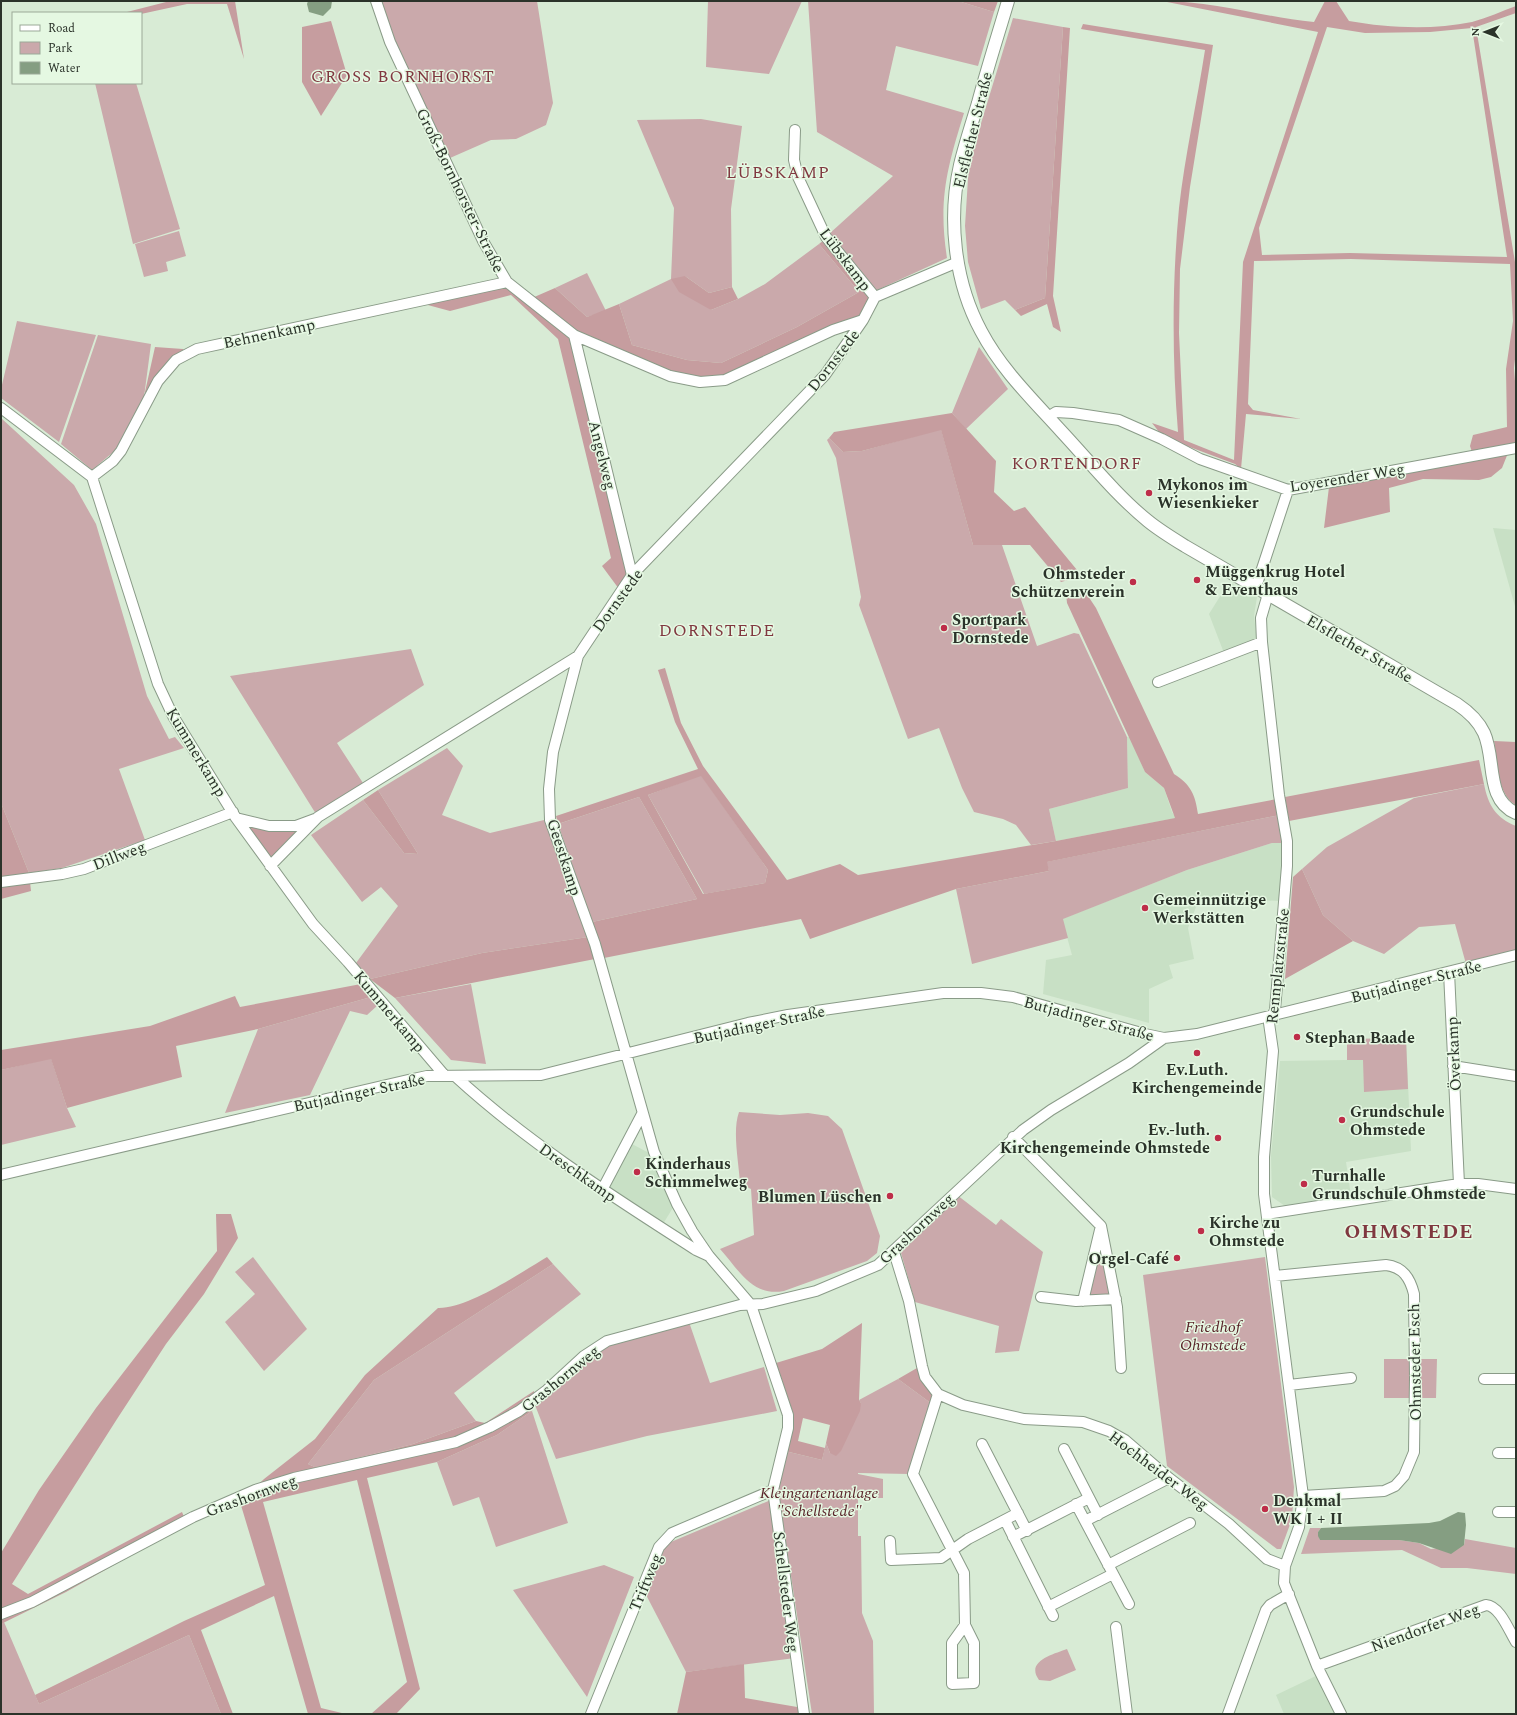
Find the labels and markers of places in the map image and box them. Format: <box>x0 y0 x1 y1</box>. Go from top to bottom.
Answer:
place label: Mykonos im Wiesenkieker <box>1157 473 1259 515</box>
marker: Mykonos im Wiesenkieker <box>1144 488 1154 498</box>
place label: Müggenkrug Hotel & Eventhaus <box>1205 560 1345 602</box>
place label: Ohmsteder Schützenverein <box>1011 562 1125 604</box>
marker: Müggenkrug Hotel & Eventhaus <box>1192 575 1202 585</box>
marker: Ohmsteder Schützenverein <box>1128 577 1138 587</box>
place label: Sportpark Dornstede <box>952 608 1029 650</box>
marker: Sportpark Dornstede <box>939 623 949 633</box>
place label: Gemeinnützige Werkstätten <box>1153 888 1266 930</box>
marker: Gemeinnützige Werkstätten <box>1140 903 1150 913</box>
place label: Stephan Baade <box>1305 1026 1415 1050</box>
marker: Stephan Baade <box>1292 1032 1302 1042</box>
marker: Ev.Luth. Kirchengemeinde <box>1192 1048 1202 1058</box>
place label: Ev.Luth. Kirchengemeinde <box>1131 1058 1263 1100</box>
place label: Grundschule Ohmstede <box>1350 1100 1445 1142</box>
marker: Grundschule Ohmstede <box>1337 1115 1347 1125</box>
place label: Ev.-luth. Kirchengemeinde Ohmstede <box>1000 1118 1210 1160</box>
marker: Ev.-luth. Kirchengemeinde Ohmstede <box>1213 1133 1223 1143</box>
place label: Kinderhaus Schimmelweg <box>645 1152 747 1194</box>
place label: Turnhalle Grundschule Ohmstede <box>1312 1164 1486 1206</box>
marker: Kinderhaus Schimmelweg <box>632 1167 642 1177</box>
marker: Turnhalle Grundschule Ohmstede <box>1299 1179 1309 1189</box>
place label: Blumen Lüschen <box>758 1185 882 1209</box>
marker: Blumen Lüschen <box>885 1191 895 1201</box>
place label: Kirche zu Ohmstede <box>1209 1211 1284 1253</box>
marker: Kirche zu Ohmstede <box>1196 1226 1206 1236</box>
place label: Orgel-Café <box>1088 1247 1169 1271</box>
marker: Orgel-Café <box>1172 1253 1182 1263</box>
place label: Denkmal WK I + II <box>1273 1489 1343 1531</box>
marker: Denkmal WK I + II <box>1260 1504 1270 1514</box>

